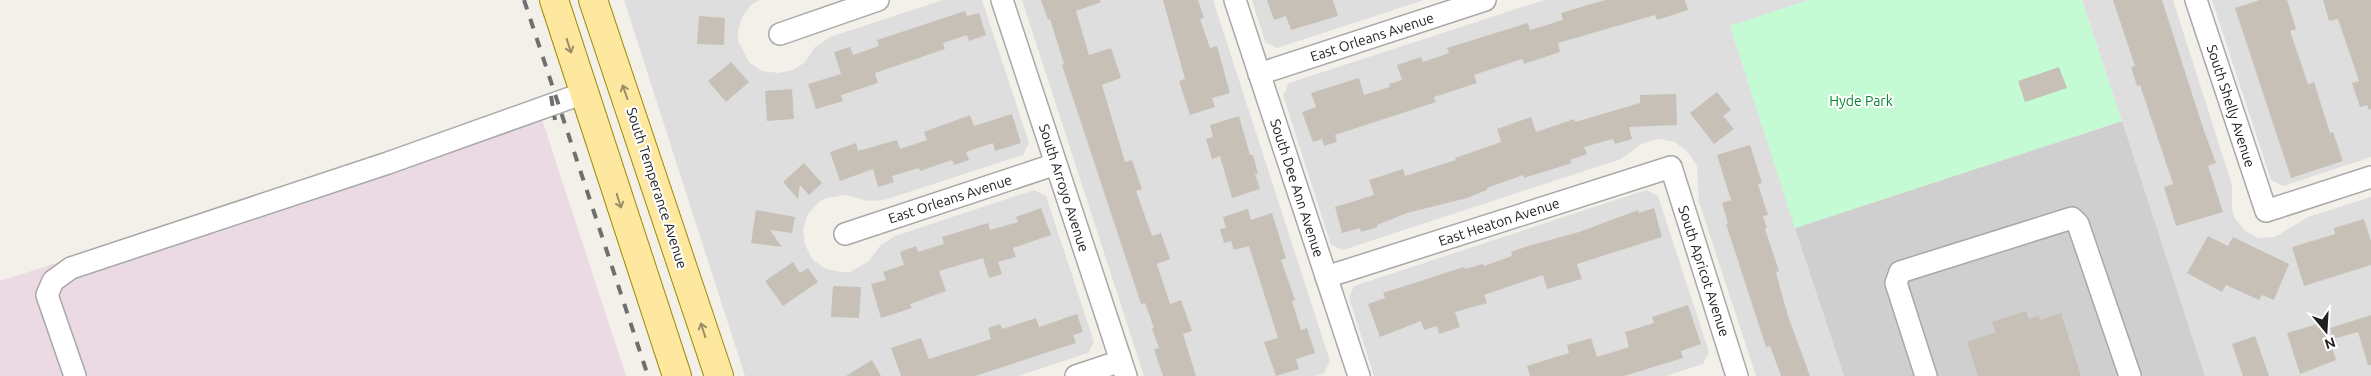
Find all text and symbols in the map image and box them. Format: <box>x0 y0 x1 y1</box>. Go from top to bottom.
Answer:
street label: East Orleans Avenue <box>1308 9 1436 65</box>
one-way arrow <box>565 38 574 54</box>
street label: South Shelly Avenue <box>2204 43 2258 169</box>
one-way arrow <box>620 85 629 100</box>
park label: Hyde Park <box>1829 93 1893 109</box>
street label: South Temperance Avenue <box>623 106 691 270</box>
street label: South Dee Ann Avenue <box>1267 117 1327 259</box>
street label: South Arroyo Avenue <box>1036 122 1092 254</box>
street label: East Orleans Avenue <box>886 171 1014 227</box>
one-way arrow <box>615 192 625 208</box>
street label: East Heaton Avenue <box>1436 195 1562 249</box>
street label: South Apricot Avenue <box>1675 203 1733 339</box>
north arrow <box>2301 306 2351 356</box>
one-way arrow <box>698 322 708 338</box>
text: N <box>2323 334 2337 353</box>

